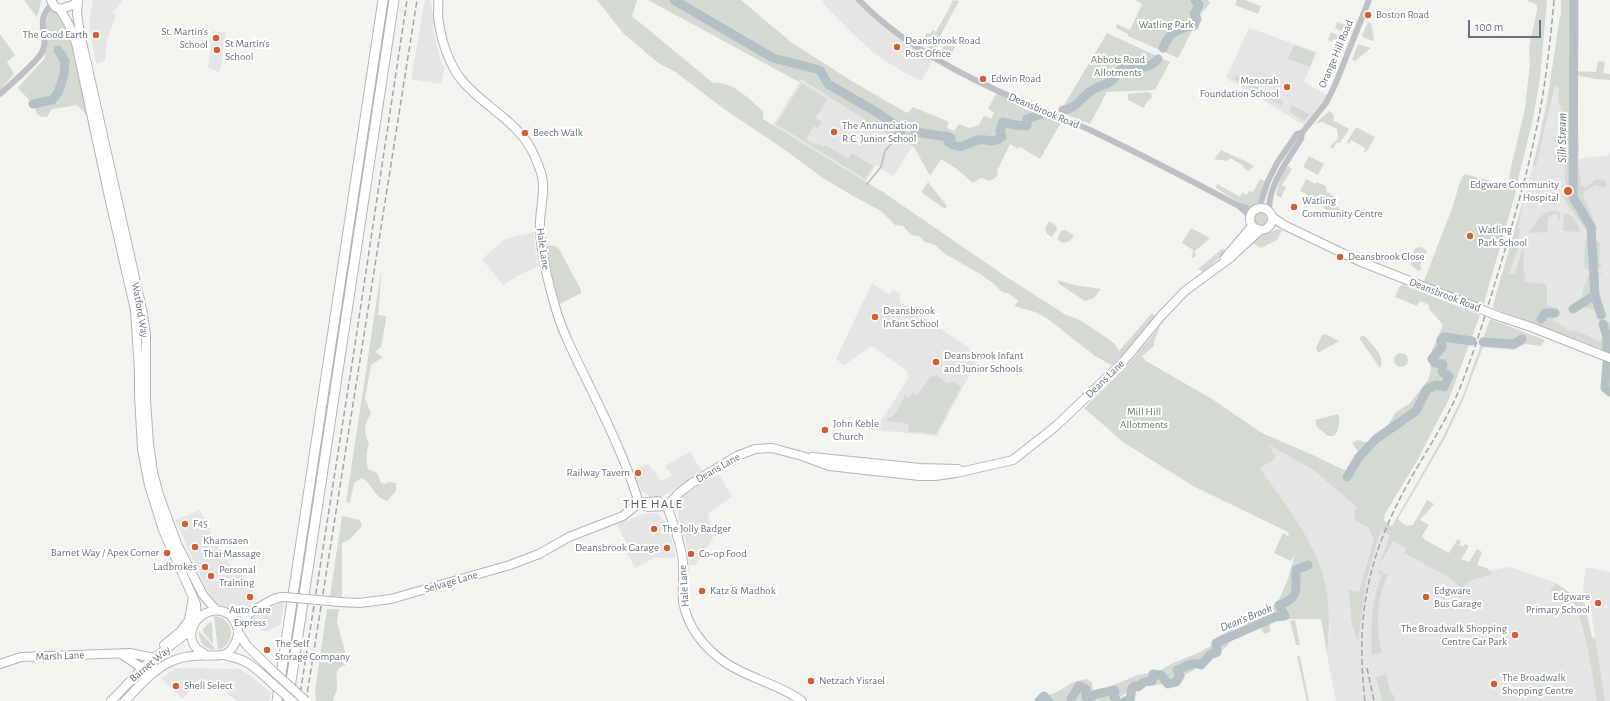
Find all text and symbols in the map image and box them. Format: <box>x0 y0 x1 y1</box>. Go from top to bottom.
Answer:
place label: Boston Road <box>1376 8 1429 22</box>
marker: Boston Road <box>1363 10 1373 20</box>
scale bar <box>1470 12 1543 38</box>
park label: Watling Park <box>1138 18 1194 32</box>
street label: Orange Hill Road <box>1316 18 1356 90</box>
text: 100 m <box>1475 21 1503 33</box>
place label: St. Martin's School <box>161 25 208 51</box>
place label: The Good Earth <box>23 28 88 42</box>
marker: The Good Earth <box>91 30 101 40</box>
marker: St. Martin's School <box>211 33 221 43</box>
place label: Deansbrook Road Post Office <box>905 34 980 60</box>
place label: St Martin's School <box>225 37 270 63</box>
marker: Deansbrook Road Post Office <box>892 42 902 52</box>
marker: St Martin's School <box>212 45 222 55</box>
park label: Abbots Road Allotments <box>1091 53 1145 79</box>
place label: Edwin Road <box>991 72 1041 86</box>
marker: Edwin Road <box>978 74 988 84</box>
place label: Menorah Foundation School <box>1200 74 1279 100</box>
marker: Menorah Foundation School <box>1282 82 1292 92</box>
street label: Deansbrook Road <box>1007 90 1081 132</box>
water label: Silk Stream <box>1555 113 1569 163</box>
place label: The Annunciation R.C. Junior School <box>842 119 918 145</box>
place label: Beech Walk <box>533 126 583 140</box>
marker: The Annunciation R.C. Junior School <box>829 127 839 137</box>
marker: Beech Walk <box>520 128 530 138</box>
place label: Edgware Community Hospital <box>1470 178 1559 204</box>
marker: Edgware Community Hospital <box>1562 185 1574 197</box>
place label: Watling Community Centre <box>1302 194 1383 220</box>
marker: Watling Community Centre <box>1289 202 1299 212</box>
place label: Watling Park School <box>1478 223 1527 249</box>
street label: Hale Lane <box>534 227 552 271</box>
marker: Watling Park School <box>1465 231 1475 241</box>
place label: Deansbrook Close <box>1348 250 1425 264</box>
marker: Deansbrook Close <box>1335 252 1345 262</box>
street label: Deansbrook Road <box>1407 275 1483 315</box>
street label: Watford Way <box>129 281 151 339</box>
place label: Deansbrook Infant School <box>883 304 939 330</box>
marker: Deansbrook Infant School <box>870 312 880 322</box>
place label: Deansbrook Infant and Junior Schools <box>944 349 1023 375</box>
marker: Deansbrook Infant and Junior Schools <box>931 357 941 367</box>
street label: Deans Lane <box>1083 357 1127 401</box>
park label: Mill Hill Allotments <box>1120 405 1168 431</box>
place label: John Keble Church <box>833 417 879 443</box>
marker: John Keble Church <box>820 425 830 435</box>
street label: Deans Lane <box>693 450 743 486</box>
place label: Railway Tavern <box>567 466 630 480</box>
marker: Railway Tavern <box>633 468 643 478</box>
district label: THE HALE <box>623 496 683 512</box>
place label: F45 <box>193 517 208 531</box>
marker: F45 <box>180 519 190 529</box>
place label: The Jolly Badger <box>662 522 731 536</box>
marker: The Jolly Badger <box>649 524 659 534</box>
place label: Khamsaen Thai Massage <box>203 534 261 560</box>
place label: Deansbrook Garage <box>575 541 659 555</box>
marker: Khamsaen Thai Massage <box>190 542 200 552</box>
marker: Deansbrook Garage <box>662 543 672 553</box>
place label: Barnet Way / Apex Corner <box>51 546 159 560</box>
place label: Co-op Food <box>699 547 747 561</box>
marker: Barnet Way / Apex Corner <box>162 548 172 558</box>
marker: Co-op Food <box>686 549 696 559</box>
place label: Ladbrokes <box>153 560 197 574</box>
marker: Ladbrokes <box>200 562 210 572</box>
place label: Personal Training <box>219 563 256 589</box>
street label: Hale Lane <box>676 564 692 608</box>
street label: Selvage Lane <box>423 568 479 596</box>
marker: Personal Training <box>206 571 216 581</box>
place label: Katz & Madhok <box>710 584 776 598</box>
place label: Edgware Bus Garage <box>1434 584 1482 610</box>
marker: Katz & Madhok <box>697 586 707 596</box>
place label: Edgware Primary School <box>1526 590 1590 616</box>
marker: Auto Care Express <box>245 592 255 602</box>
marker: Edgware Bus Garage <box>1421 592 1431 602</box>
marker: Edgware Primary School <box>1593 598 1603 608</box>
water label: Dean's Brook <box>1218 601 1274 635</box>
place label: Auto Care Express <box>229 603 271 629</box>
place label: The Broadwalk Shopping Centre Car Park <box>1401 622 1507 648</box>
marker: The Broadwalk Shopping Centre Car Park <box>1510 630 1520 640</box>
place label: The Self Storage Company <box>275 637 350 663</box>
street label: Barnet Way <box>127 643 173 685</box>
marker: The Self Storage Company <box>262 645 272 655</box>
street label: Marsh Lane <box>35 649 85 663</box>
place label: The Broadwalk Shopping Centre <box>1502 671 1573 697</box>
place label: Netzach Yisrael <box>819 674 885 688</box>
marker: Netzach Yisrael <box>806 676 816 686</box>
place label: Shell Select <box>184 679 233 693</box>
marker: The Broadwalk Shopping Centre <box>1489 679 1499 689</box>
marker: Shell Select <box>171 681 181 691</box>

